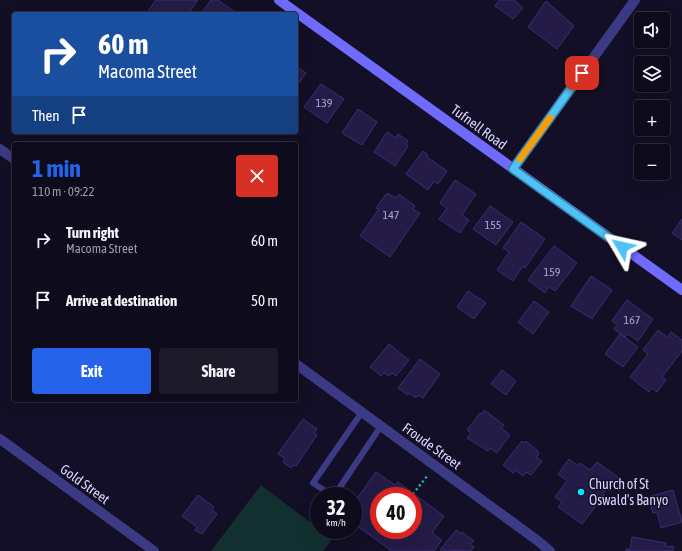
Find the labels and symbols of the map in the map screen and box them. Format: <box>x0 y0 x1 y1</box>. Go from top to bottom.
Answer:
pin <box>565 56 599 90</box>
house number: 139 <box>316 96 333 110</box>
street label: Tufnell Road <box>448 101 510 153</box>
house number: 147 <box>383 208 400 222</box>
house number: 155 <box>485 218 501 232</box>
position arrow <box>601 226 643 268</box>
house number: 159 <box>544 265 561 279</box>
house number: 167 <box>624 313 641 327</box>
street label: Froude Street <box>400 419 464 473</box>
street label: Gold Street <box>57 461 113 507</box>
place label: Church of St Oswald's Banyo <box>589 476 668 508</box>
speed limit sign: 40 <box>370 487 422 539</box>
marker: Church of St Oswald's Banyo <box>576 487 586 497</box>

